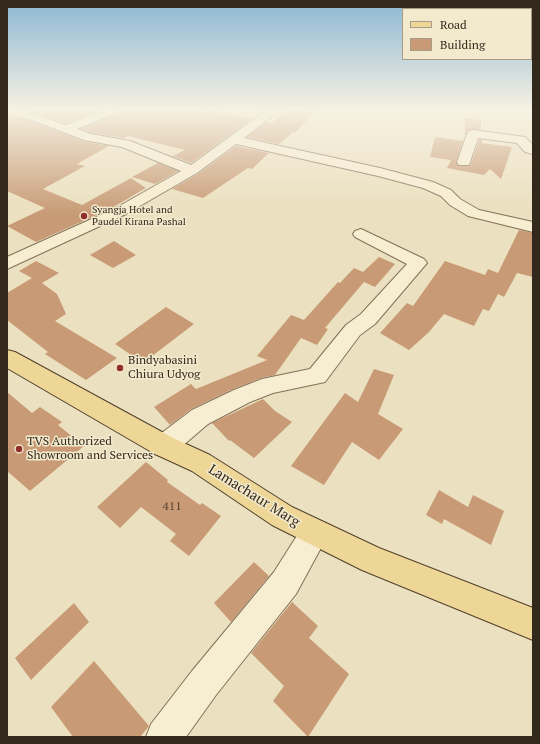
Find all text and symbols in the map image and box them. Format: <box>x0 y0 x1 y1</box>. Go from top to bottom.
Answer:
legend <box>402 8 532 60</box>
text: Road <box>440 17 467 32</box>
text: Building <box>440 37 485 52</box>
place label: Syangja Hotel and Paudel Kirana Pashal <box>92 204 186 228</box>
marker: Syangja Hotel and Paudel Kirana Pashal <box>79 211 89 221</box>
place label: Bindyabasini Chiura Udyog <box>128 354 200 382</box>
marker: Bindyabasini Chiura Udyog <box>115 363 125 373</box>
place label: TVS Authorized Showroom and Services <box>27 435 153 463</box>
marker: TVS Authorized Showroom and Services <box>14 444 24 454</box>
street label: Lamachaur Marg <box>205 461 303 531</box>
house number: 411 <box>162 500 182 514</box>

